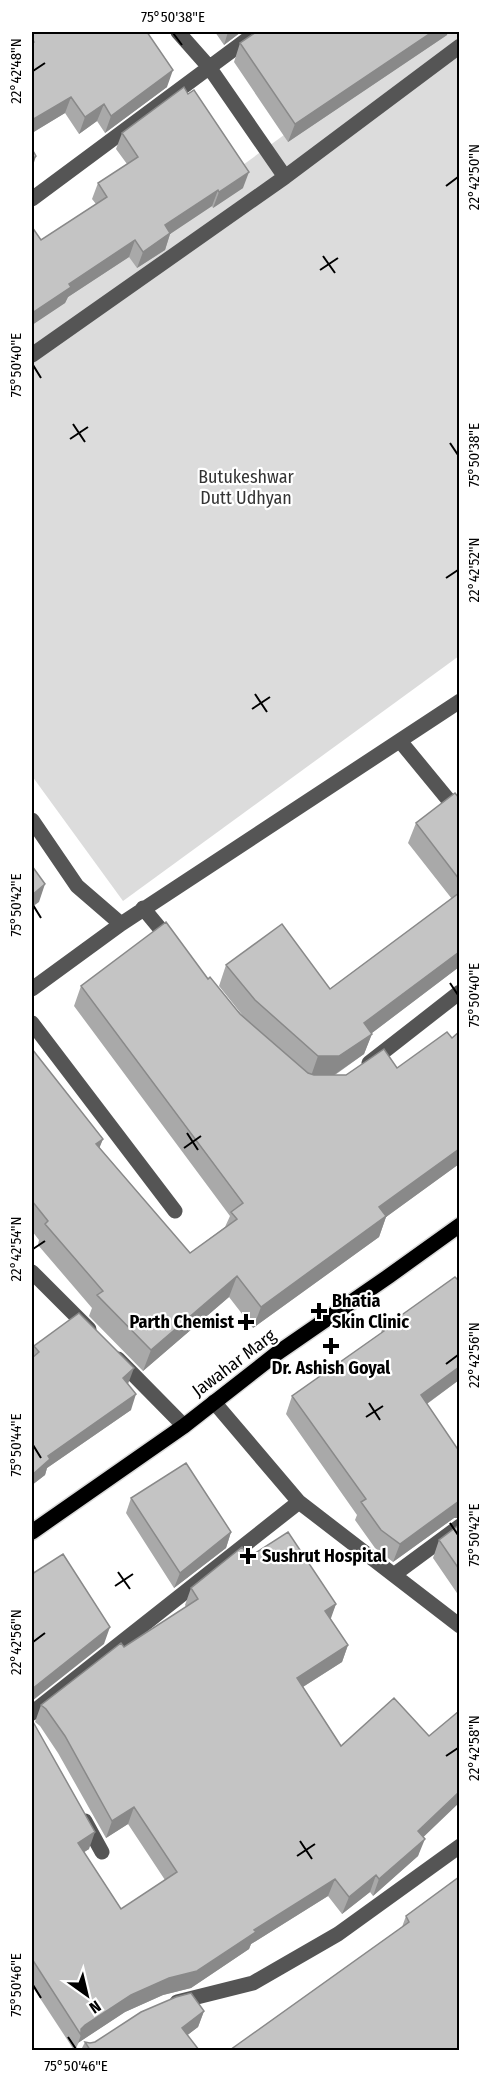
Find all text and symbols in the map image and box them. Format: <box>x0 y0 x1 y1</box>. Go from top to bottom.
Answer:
text: 75°50'38"E <box>141 8 205 26</box>
text: 22°42'48"N <box>7 38 25 104</box>
text: 22°42'50"N <box>465 144 483 210</box>
text: 75°50'40"E <box>7 333 25 397</box>
text: 75°50'38"E <box>465 423 483 487</box>
park label: Butukeshwar Dutt Udhyan <box>198 466 294 509</box>
text: 22°42'52"N <box>465 537 483 603</box>
text: 75°50'42"E <box>7 873 25 937</box>
text: 75°50'40"E <box>465 963 483 1027</box>
text: 22°42'54"N <box>7 1216 25 1282</box>
place label: Bhatia Skin Clinic <box>332 1290 409 1333</box>
marker: Bhatia Skin Clinic <box>310 1302 328 1320</box>
place label: Parth Chemist <box>130 1311 235 1333</box>
marker: Parth Chemist <box>239 1315 253 1329</box>
text: 22°42'56"N <box>465 1322 483 1388</box>
street label: Jawahar Marg <box>188 1324 281 1402</box>
marker: Dr. Ashish Goyal <box>322 1337 340 1355</box>
place label: Dr. Ashish Goyal <box>272 1357 390 1379</box>
text: 75°50'44"E <box>7 1413 25 1477</box>
text: 75°50'42"E <box>465 1503 483 1567</box>
place label: Sushrut Hospital <box>262 1545 387 1567</box>
marker: Sushrut Hospital <box>239 1547 257 1565</box>
text: 22°42'56"N <box>7 1609 25 1675</box>
text: 22°42'58"N <box>465 1715 483 1781</box>
text: 75°50'46"E <box>7 1953 25 2017</box>
north arrow <box>57 1965 117 2025</box>
text: N <box>86 1996 104 2018</box>
text: 75°50'46"E <box>44 2057 108 2075</box>

